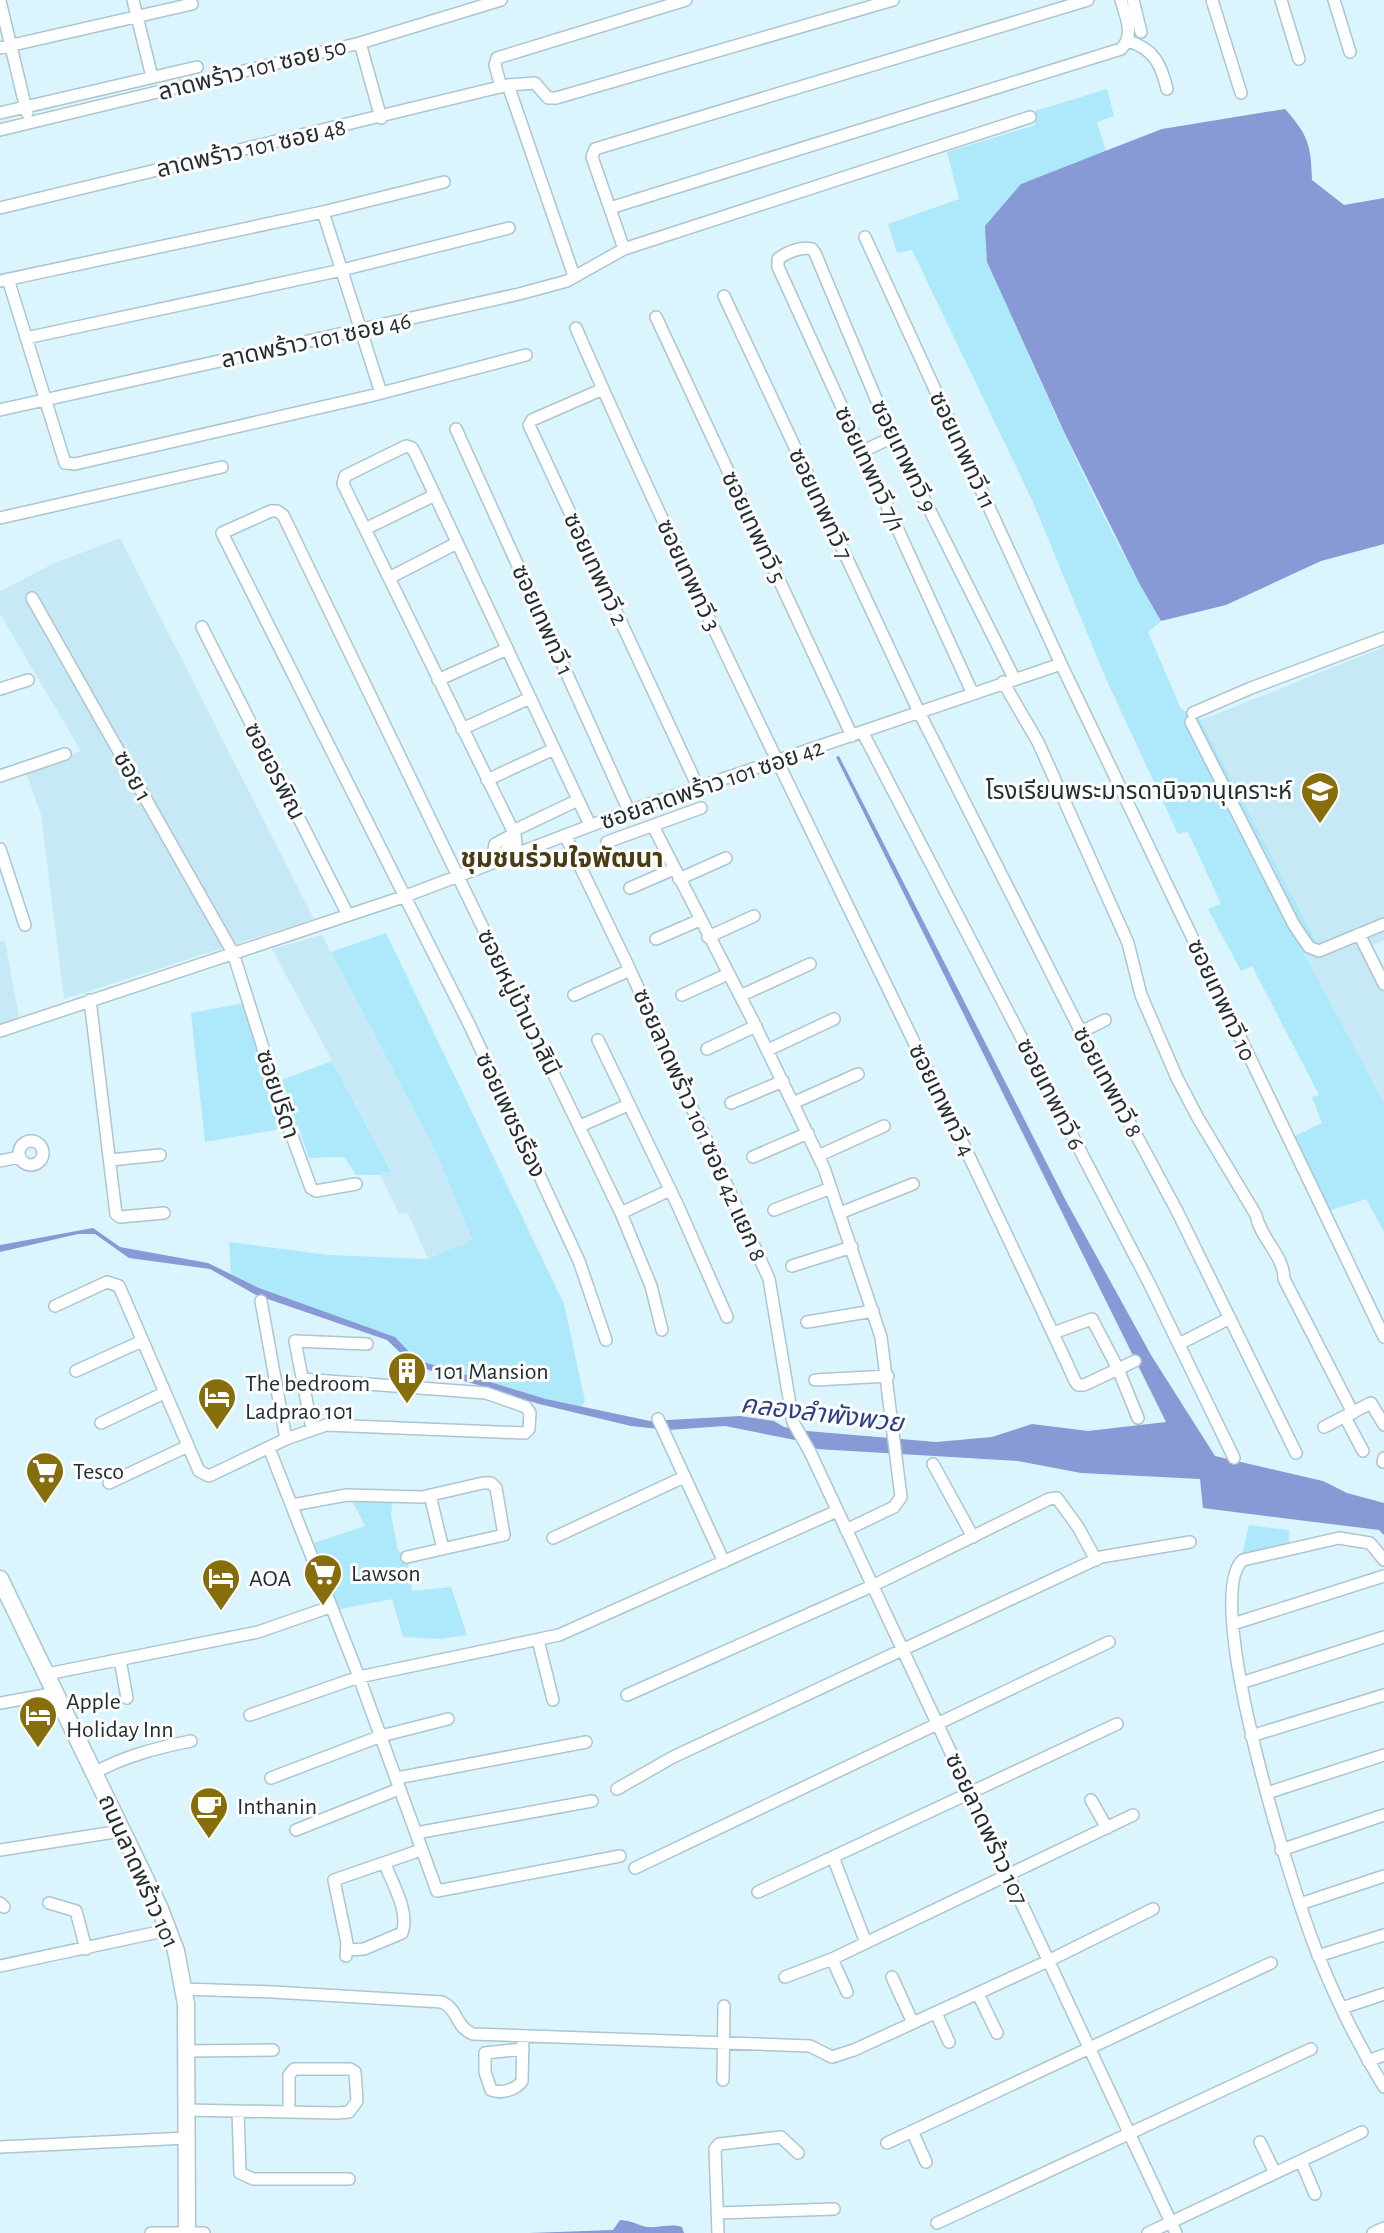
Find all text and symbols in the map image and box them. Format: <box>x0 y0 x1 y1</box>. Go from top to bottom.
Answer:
street label: ลาดพร้าว 101 ซอย 50 <box>155 33 349 105</box>
street label: ลาดพร้าว 101 ซอย 48 <box>154 114 348 182</box>
street label: ลาดพร้าว 101 ซอย 46 <box>219 307 413 373</box>
street label: ซอยเทพทวี 11 <box>924 388 1001 513</box>
street label: ซอยเทพทวี 9 <box>866 396 941 516</box>
street label: ซอยเทพทวี 7/1 <box>830 403 909 536</box>
street label: ซอยเทพทวี 7 <box>784 444 857 564</box>
street label: ซอยเทพทวี 5 <box>717 467 790 587</box>
street label: ซอยเทพทวี 2 <box>559 509 632 629</box>
street label: ซอยเทพทวี 3 <box>652 516 725 635</box>
street label: ซอยเทพทวี 1 <box>507 561 578 679</box>
street label: ซอยอรพิณ <box>239 719 309 824</box>
street label: ซอยลาดพร้าว 101 ซอย 42 <box>597 734 827 834</box>
street label: ซอย 1 <box>109 747 156 806</box>
school or university icon: โรงเรียนพระมารดานิจจานุเคราะห์ <box>1299 770 1341 825</box>
place label: โรงเรียนพระมารดานิจจานุเคราะห์ <box>986 778 1293 806</box>
district label: ชุมชนร่วมใจพัฒนา <box>460 843 664 874</box>
street label: ซอยหมู่บ้านวาสินี <box>471 924 566 1080</box>
street label: ซอยเทพทวี 10 <box>1183 936 1261 1065</box>
street label: ซอยลาดพร้าว 101 ซอย 42 แยก 8 <box>628 985 772 1265</box>
street label: ซอยเทพทวี 8 <box>1068 1023 1147 1142</box>
street label: ซอยเทพทวี 6 <box>1012 1034 1089 1154</box>
street label: ซอยเทพทวี 4 <box>904 1040 979 1160</box>
street label: ซอยปรีดา <box>251 1046 304 1142</box>
street label: ซอยเพชรเรือง <box>471 1049 550 1182</box>
building icon: 101 Mansion <box>386 1350 428 1405</box>
place label: 101 Mansion <box>435 1360 549 1384</box>
place label: The bedroom Ladprao 101 <box>245 1372 370 1424</box>
hotel icon: The bedroom Ladprao 101 <box>196 1376 238 1431</box>
water label: คลองลำพังพวย <box>739 1391 906 1437</box>
supermarket icon: Tesco <box>24 1450 66 1505</box>
place label: Tesco <box>73 1460 124 1484</box>
supermarket icon: Lawson <box>302 1552 344 1607</box>
hotel icon: AOA <box>200 1557 242 1612</box>
place label: Lawson <box>351 1562 421 1586</box>
place label: AOA <box>249 1567 291 1591</box>
place label: Apple Holiday Inn <box>66 1690 174 1742</box>
hotel icon: Apple Holiday Inn <box>17 1694 59 1749</box>
street label: ซอยลาดพร้าว 107 <box>940 1749 1034 1909</box>
cafe icon: Inthanin <box>188 1785 230 1840</box>
street label: ถนนลาดพร้าว 101 <box>94 1790 184 1952</box>
place label: Inthanin <box>237 1795 317 1819</box>

